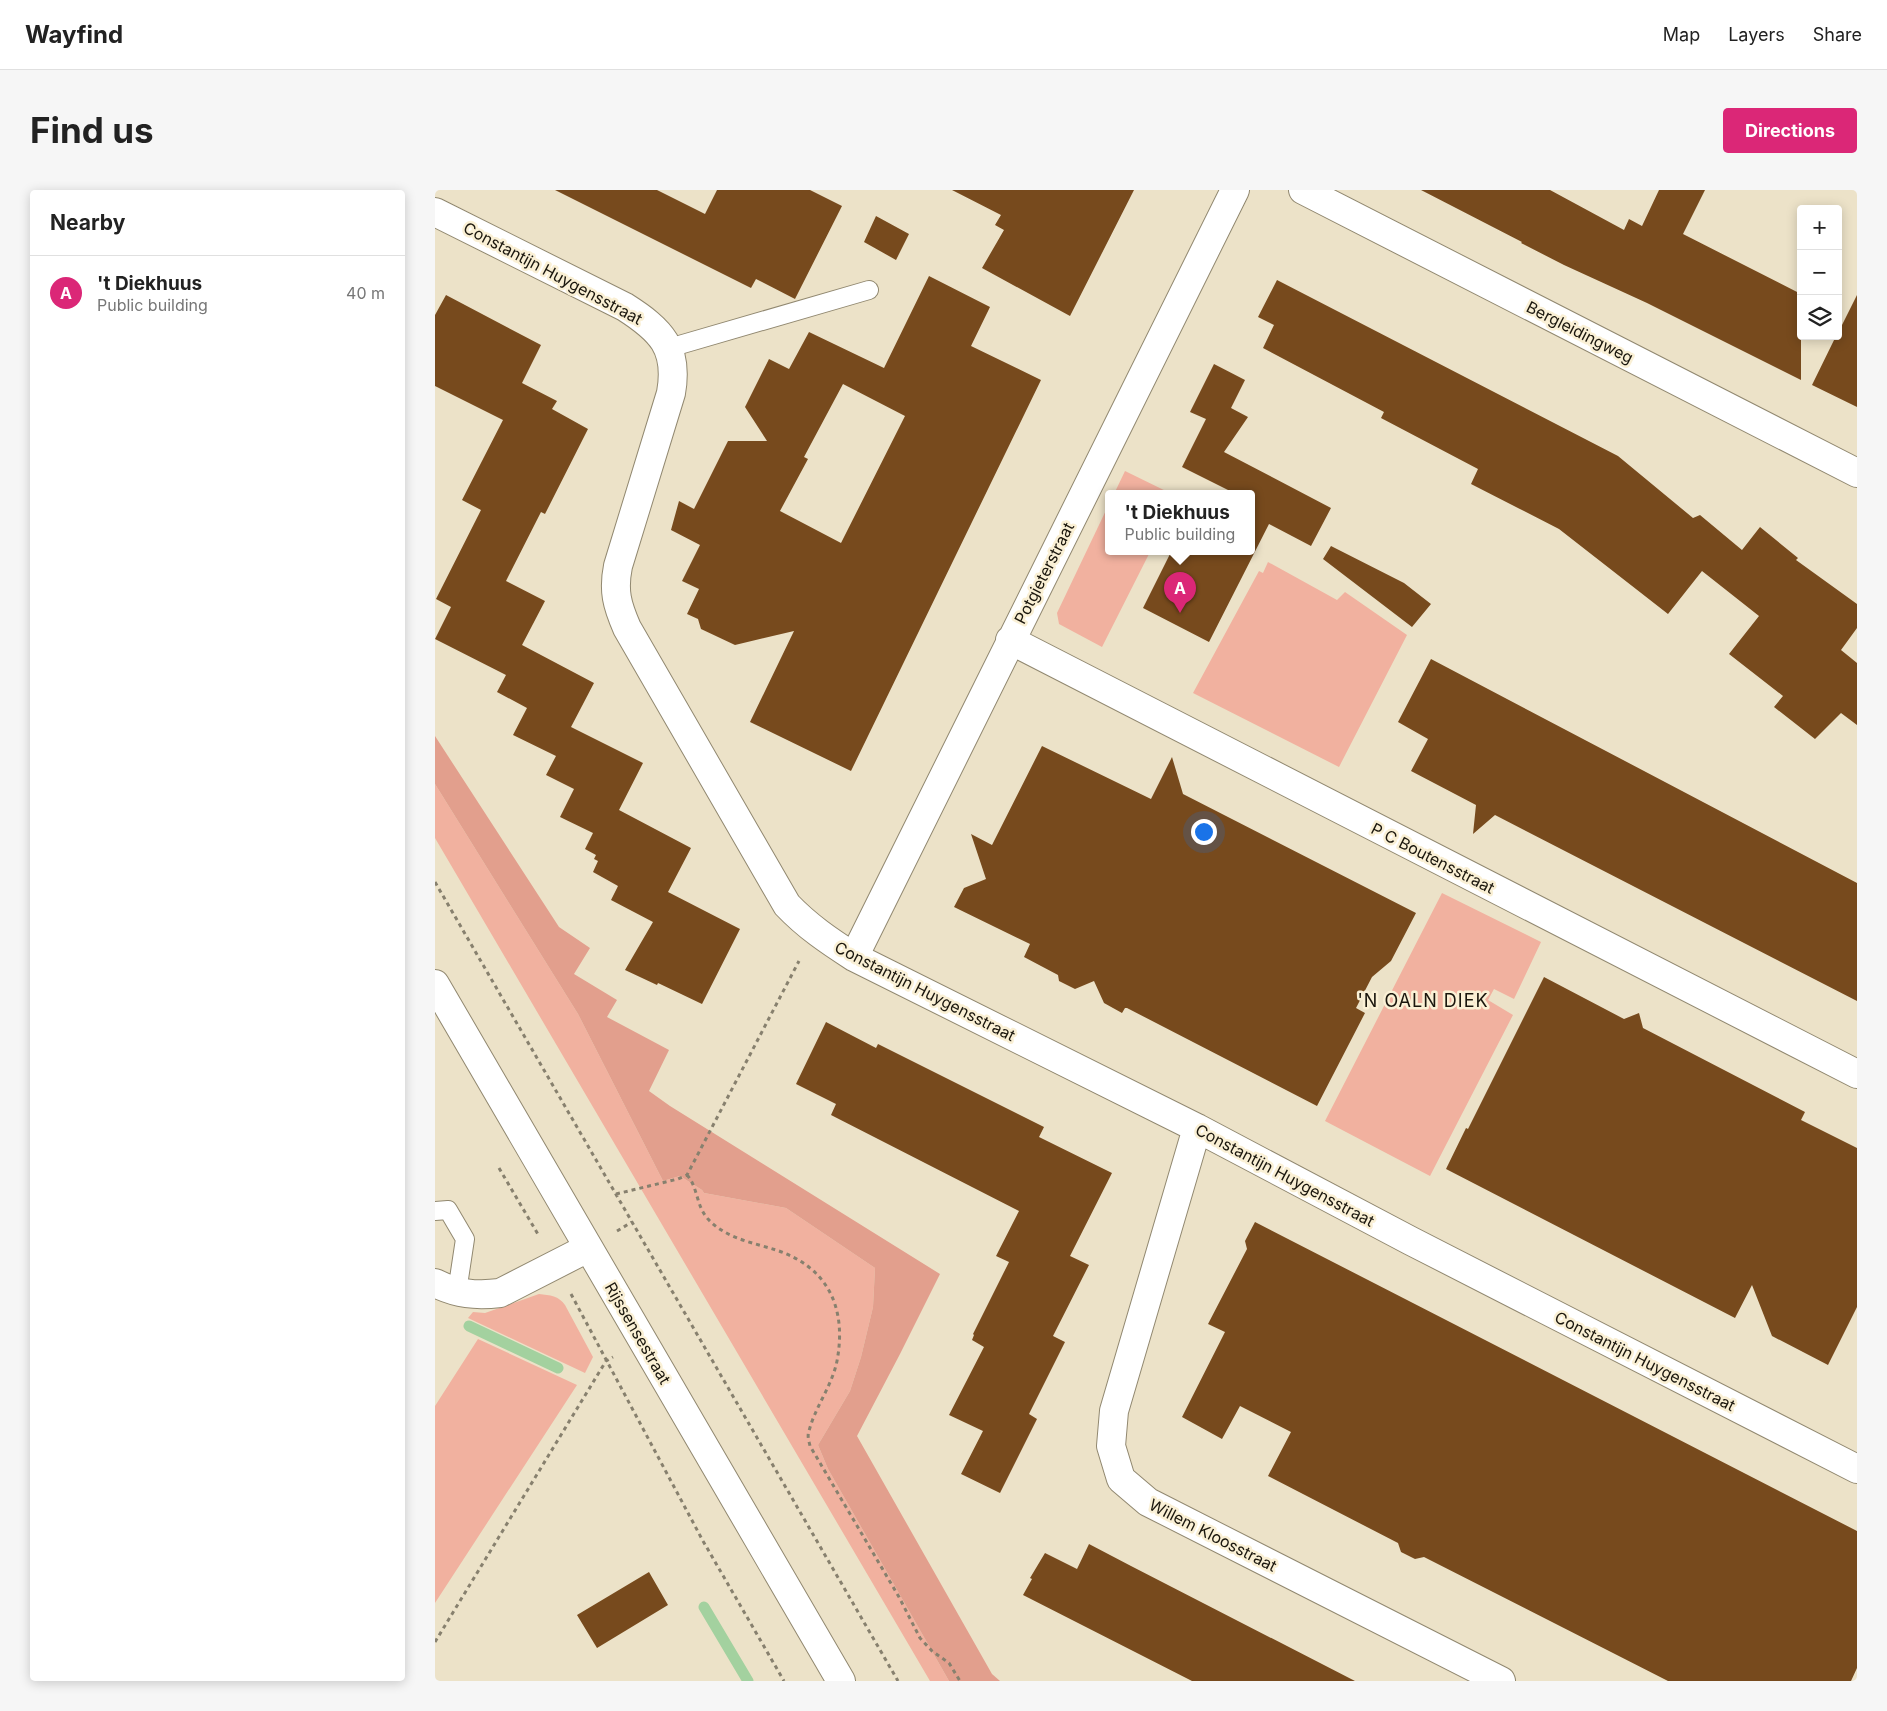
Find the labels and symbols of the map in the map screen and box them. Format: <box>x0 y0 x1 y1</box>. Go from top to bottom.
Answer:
street label: Constantijn Huygensstraat <box>460 217 646 329</box>
street label: Bergleidingweg <box>1523 296 1637 368</box>
street label: Potgieterstraat <box>1010 519 1078 627</box>
pin: A <box>1164 572 1196 613</box>
street label: P C Boutensstraat <box>1368 818 1498 898</box>
your location <box>1191 819 1217 845</box>
street label: Constantijn Huygensstraat <box>831 937 1019 1045</box>
district label: 'N OALN DIEK <box>1357 990 1489 1011</box>
street label: Constantijn Huygensstraat <box>1192 1119 1378 1231</box>
street label: Rijssensestraat <box>601 1278 675 1388</box>
street label: Constantijn Huygensstraat <box>1551 1307 1739 1415</box>
street label: Willem Kloosstraat <box>1146 1494 1280 1576</box>

